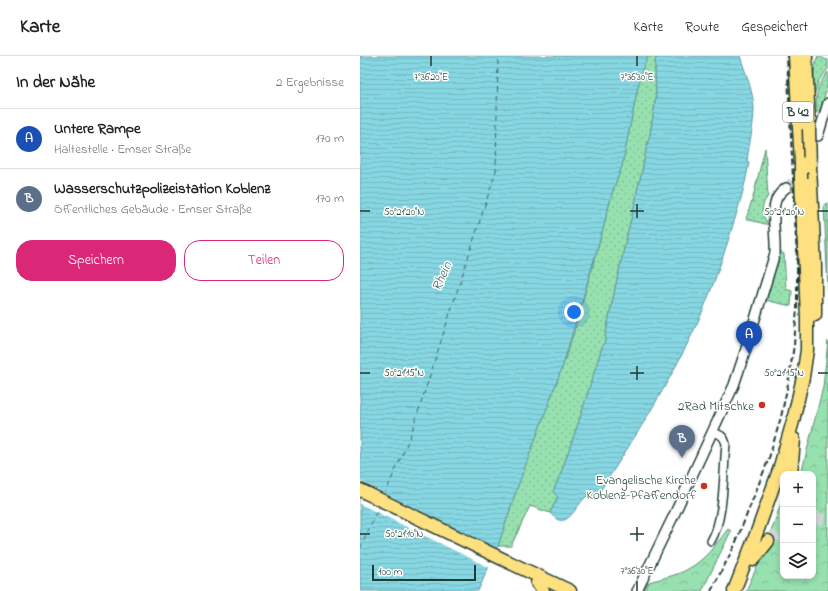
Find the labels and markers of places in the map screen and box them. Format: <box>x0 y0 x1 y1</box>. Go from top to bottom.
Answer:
pin: A <box>736 321 762 354</box>
place label: 2Rad Mitschke <box>678 397 754 416</box>
marker: 2Rad Mitschke <box>757 400 767 410</box>
pin: B <box>669 425 695 458</box>
place label: Evangelische Kirche Koblenz-Pfaffendorf <box>587 471 697 505</box>
marker: Evangelische Kirche Koblenz-Pfaffendorf <box>699 481 709 491</box>

